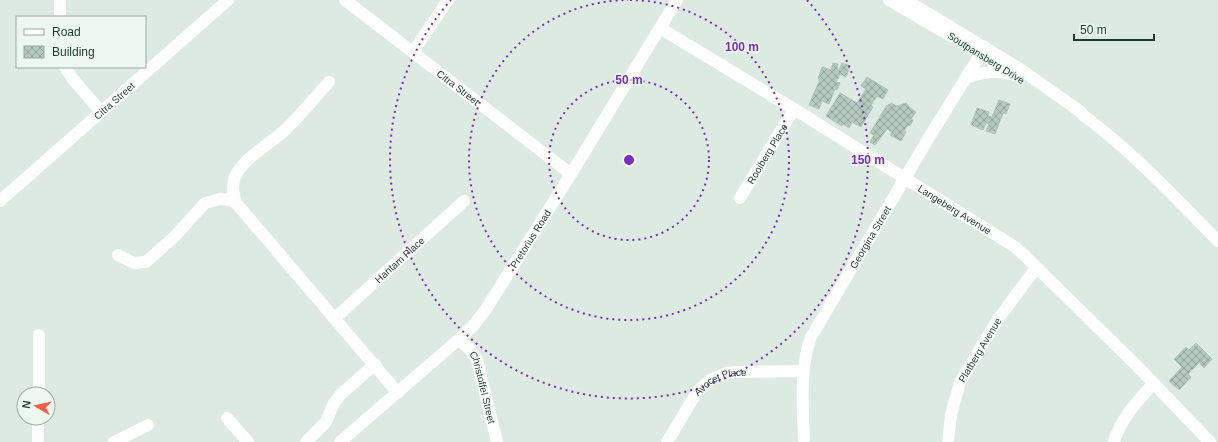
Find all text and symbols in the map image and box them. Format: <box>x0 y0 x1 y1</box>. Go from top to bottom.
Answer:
legend <box>16 16 146 68</box>
scale bar <box>1074 16 1154 42</box>
text: 50 m <box>1080 23 1107 37</box>
text: Road <box>52 25 81 39</box>
street label: Soutpansberg Drive <box>946 30 1027 86</box>
text: 100 m <box>725 40 759 54</box>
text: Building <box>52 45 95 59</box>
street label: Citra Street <box>435 67 482 107</box>
text: 50 m <box>615 73 643 87</box>
street label: Citra Street <box>91 79 137 121</box>
street label: Rooiberg Place <box>745 121 790 186</box>
centre of rings <box>622 153 636 167</box>
text: 150 m <box>851 153 885 167</box>
street label: Langeberg Avenue <box>916 182 994 236</box>
street label: Georgina Street <box>847 204 893 270</box>
street label: Pretorius Road <box>508 207 553 270</box>
street label: Hantam Place <box>372 234 427 285</box>
street label: Platberg Avenue <box>956 315 1003 384</box>
street label: Christoffel Street <box>468 349 498 425</box>
street label: Avocet Place <box>691 366 747 398</box>
north arrow <box>16 386 56 426</box>
text: N <box>20 400 33 409</box>

